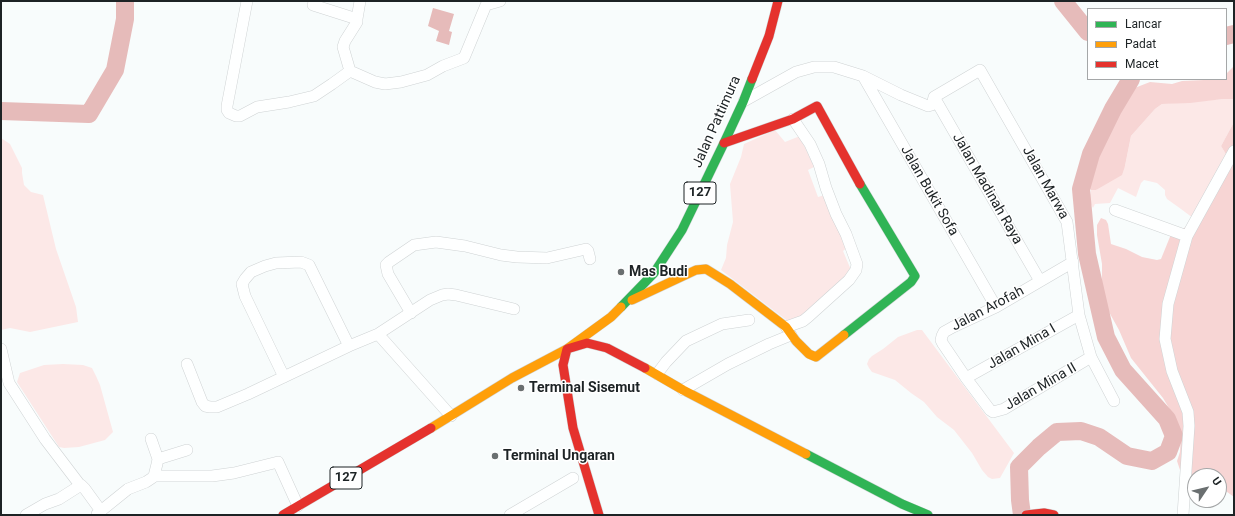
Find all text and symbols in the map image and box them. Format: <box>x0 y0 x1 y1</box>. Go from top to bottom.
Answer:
legend <box>1087 8 1227 80</box>
text: Lancar <box>1125 17 1162 31</box>
text: Padat <box>1125 37 1156 51</box>
text: Macet <box>1125 57 1159 71</box>
street label: Jalan Pattimura <box>689 74 745 170</box>
street label: Jalan Madinah Raya <box>948 130 1026 248</box>
street label: Jalan Bukit Sofa <box>896 143 962 239</box>
street label: Jalan Marwa <box>1018 144 1072 222</box>
road number: 127 <box>684 182 716 204</box>
place label: Mas Budi <box>629 264 688 280</box>
marker: Mas Budi <box>616 267 626 277</box>
street label: Jalan Arofah <box>949 283 1027 335</box>
street label: Jalan Mina I <box>985 321 1059 373</box>
street label: Jalan Mina II <box>1002 360 1080 414</box>
place label: Terminal Sisemut <box>529 380 640 396</box>
marker: Terminal Sisemut <box>516 383 526 393</box>
place label: Terminal Ungaran <box>503 448 615 464</box>
marker: Terminal Ungaran <box>490 451 500 461</box>
road number: 127 <box>330 467 362 489</box>
north arrow <box>1187 468 1227 508</box>
text: U <box>1209 475 1224 488</box>

